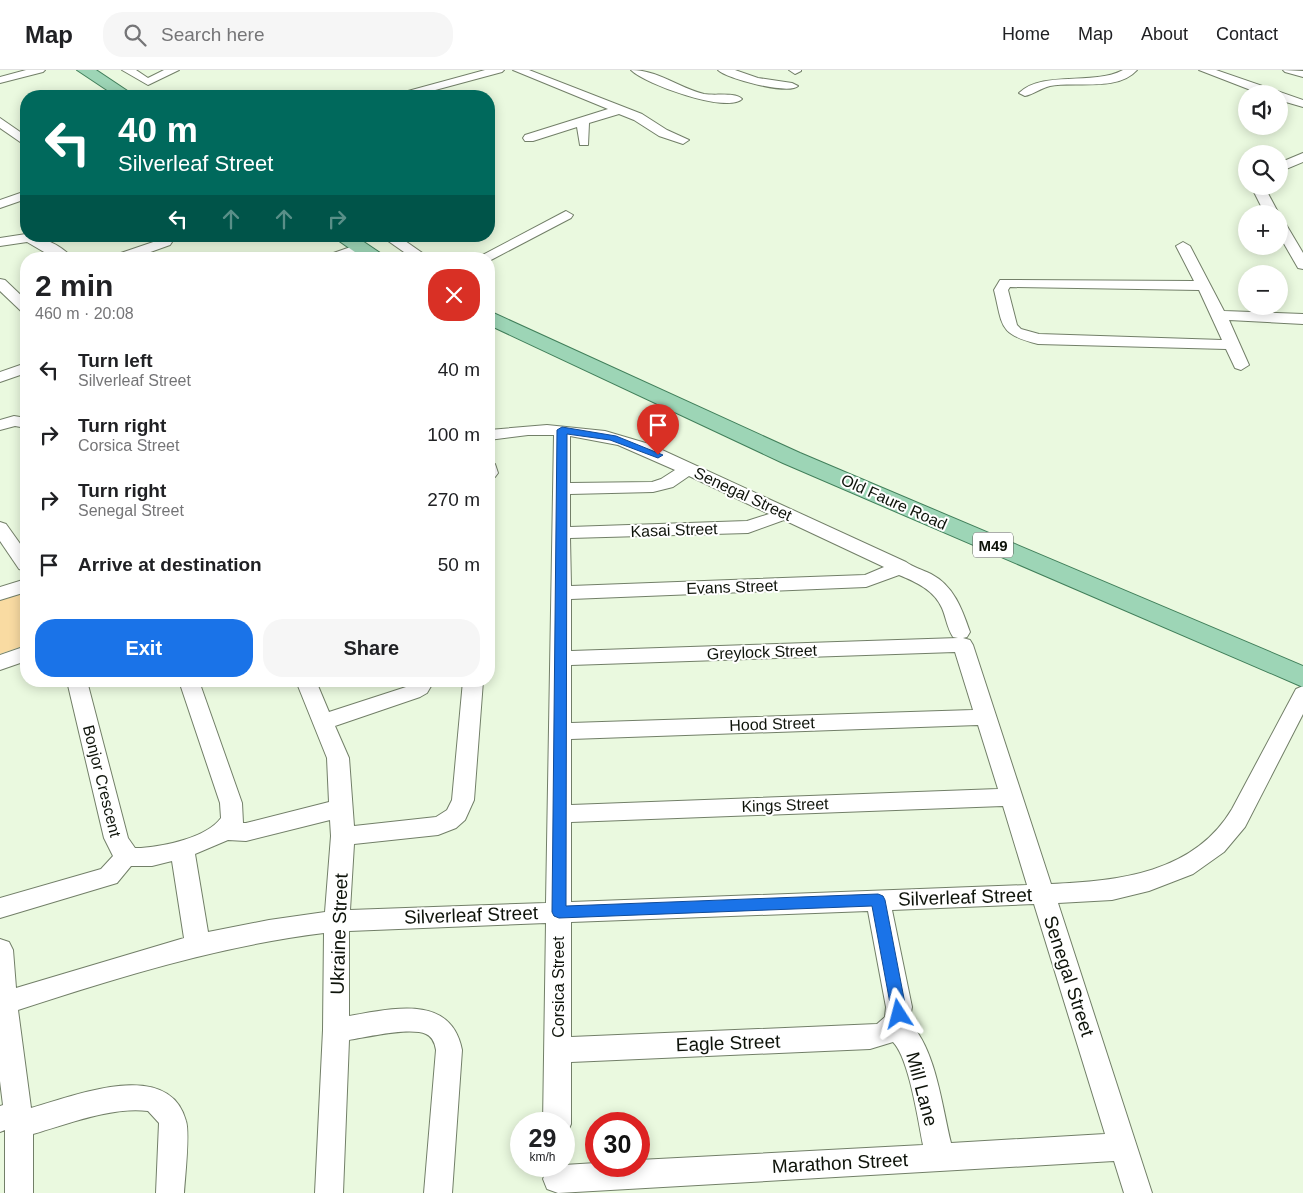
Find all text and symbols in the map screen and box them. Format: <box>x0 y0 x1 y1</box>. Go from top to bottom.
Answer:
search box <box>103 12 453 57</box>
text: Map <box>25 21 73 48</box>
icon: search <box>121 21 149 49</box>
text: Search here <box>161 24 265 45</box>
text: Home <box>1002 24 1050 44</box>
text: Map <box>1078 24 1113 44</box>
text: About <box>1141 24 1188 44</box>
text: Contact <box>1216 24 1278 44</box>
map controls <box>1238 85 1288 315</box>
button: sound <box>1238 85 1288 135</box>
icon: left <box>35 110 100 175</box>
text: 40 m <box>118 110 198 149</box>
button: search <box>1238 145 1288 195</box>
text: Silverleaf Street <box>118 151 273 176</box>
icon: left <box>164 205 192 233</box>
icon: ahead <box>217 205 245 233</box>
icon: ahead <box>270 205 298 233</box>
icon: right <box>323 205 351 233</box>
button: + <box>1238 205 1288 255</box>
button: − <box>1238 265 1288 315</box>
text: 2 min <box>35 269 113 302</box>
button: close <box>428 269 480 321</box>
text: 460 m · 20:08 <box>35 305 134 322</box>
text: Turn left <box>78 350 153 371</box>
icon: left <box>35 356 63 384</box>
text: 40 m <box>438 359 480 380</box>
text: Silverleaf Street <box>78 372 191 389</box>
pin <box>637 404 679 455</box>
icon: arrive <box>644 411 672 439</box>
text: Turn right <box>78 415 166 436</box>
icon: right <box>35 421 63 449</box>
text: 100 m <box>427 424 480 445</box>
text: Corsica Street <box>78 437 179 454</box>
street label: Senegal Street <box>691 464 795 524</box>
street label: Old Faure Road <box>839 471 949 533</box>
text: Turn right <box>78 480 166 501</box>
icon: right <box>35 486 63 514</box>
text: 270 m <box>427 489 480 510</box>
text: Senegal Street <box>78 502 184 519</box>
street label: Kasai Street <box>630 520 718 540</box>
road number: M49 <box>973 532 1013 558</box>
icon: arrive <box>35 551 63 579</box>
text: Arrive at destination <box>78 554 262 575</box>
text: 50 m <box>438 554 480 575</box>
street label: Evans Street <box>686 577 779 597</box>
button: Exit <box>35 619 253 677</box>
button: Share <box>263 619 480 677</box>
street label: Greylock Street <box>707 642 818 662</box>
street label: Hood Street <box>729 714 816 734</box>
street label: Bonjor Crescent <box>80 723 124 839</box>
street label: Kings Street <box>741 795 829 815</box>
street label: Ukraine Street <box>326 872 352 995</box>
street label: Silverleaf Street <box>898 884 1033 910</box>
street label: Silverleaf Street <box>404 902 539 928</box>
street label: Senegal Street <box>1040 913 1099 1040</box>
street label: Corsica Street <box>550 936 567 1038</box>
position arrow <box>872 987 924 1039</box>
street label: Eagle Street <box>675 1031 781 1055</box>
street label: Mill Lane <box>902 1050 942 1128</box>
speed limit sign: 30 <box>585 1112 650 1177</box>
text: 29 <box>529 1124 556 1152</box>
street label: Marathon Street <box>771 1149 909 1177</box>
text: km/h <box>529 1150 556 1164</box>

